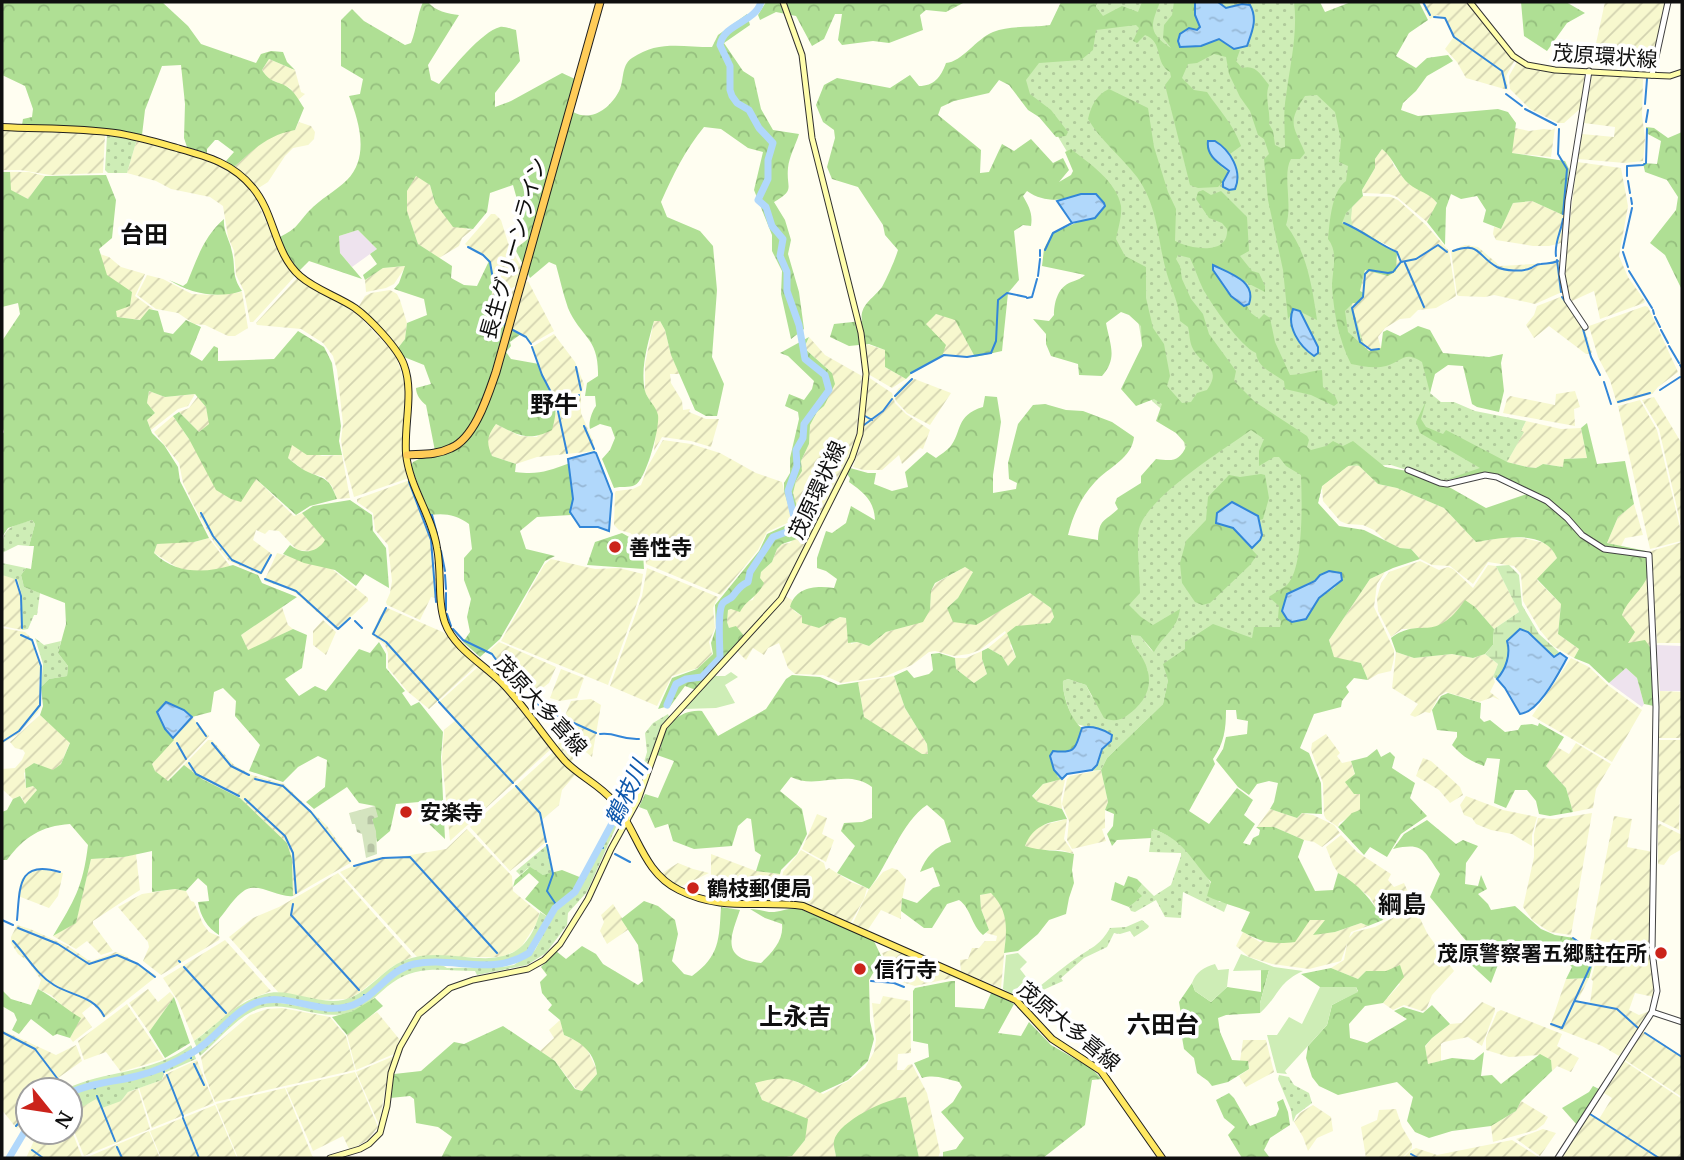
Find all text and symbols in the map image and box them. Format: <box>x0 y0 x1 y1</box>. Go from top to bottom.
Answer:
street label: 茂原環状線 <box>1552 39 1658 73</box>
street label: 長生グリーンライン <box>474 154 552 342</box>
district label: 台田 <box>120 219 168 250</box>
district label: 野牛 <box>530 389 578 420</box>
street label: 茂原環状線 <box>783 437 851 543</box>
place label: 善性寺 <box>629 534 692 561</box>
marker: 善性寺 <box>607 539 623 555</box>
street label: 茂原大多喜線 <box>489 649 593 761</box>
water label: 鶴枝川 <box>598 753 655 830</box>
place label: 安楽寺 <box>420 799 483 826</box>
marker: 安楽寺 <box>398 804 414 820</box>
place label: 鶴枝郵便局 <box>707 875 812 902</box>
marker: 鶴枝郵便局 <box>685 880 701 896</box>
district label: 綱島 <box>1378 889 1426 920</box>
place label: 茂原警察署五郷駐在所 <box>1437 940 1647 967</box>
marker: 茂原警察署五郷駐在所 <box>1653 945 1669 961</box>
place label: 信行寺 <box>874 956 937 983</box>
marker: 信行寺 <box>852 961 868 977</box>
street label: 茂原大多喜線 <box>1012 975 1126 1077</box>
district label: 上永吉 <box>759 1001 831 1032</box>
district label: 六田台 <box>1127 1009 1199 1040</box>
north arrow <box>14 1076 84 1146</box>
text: N <box>50 1107 78 1132</box>

